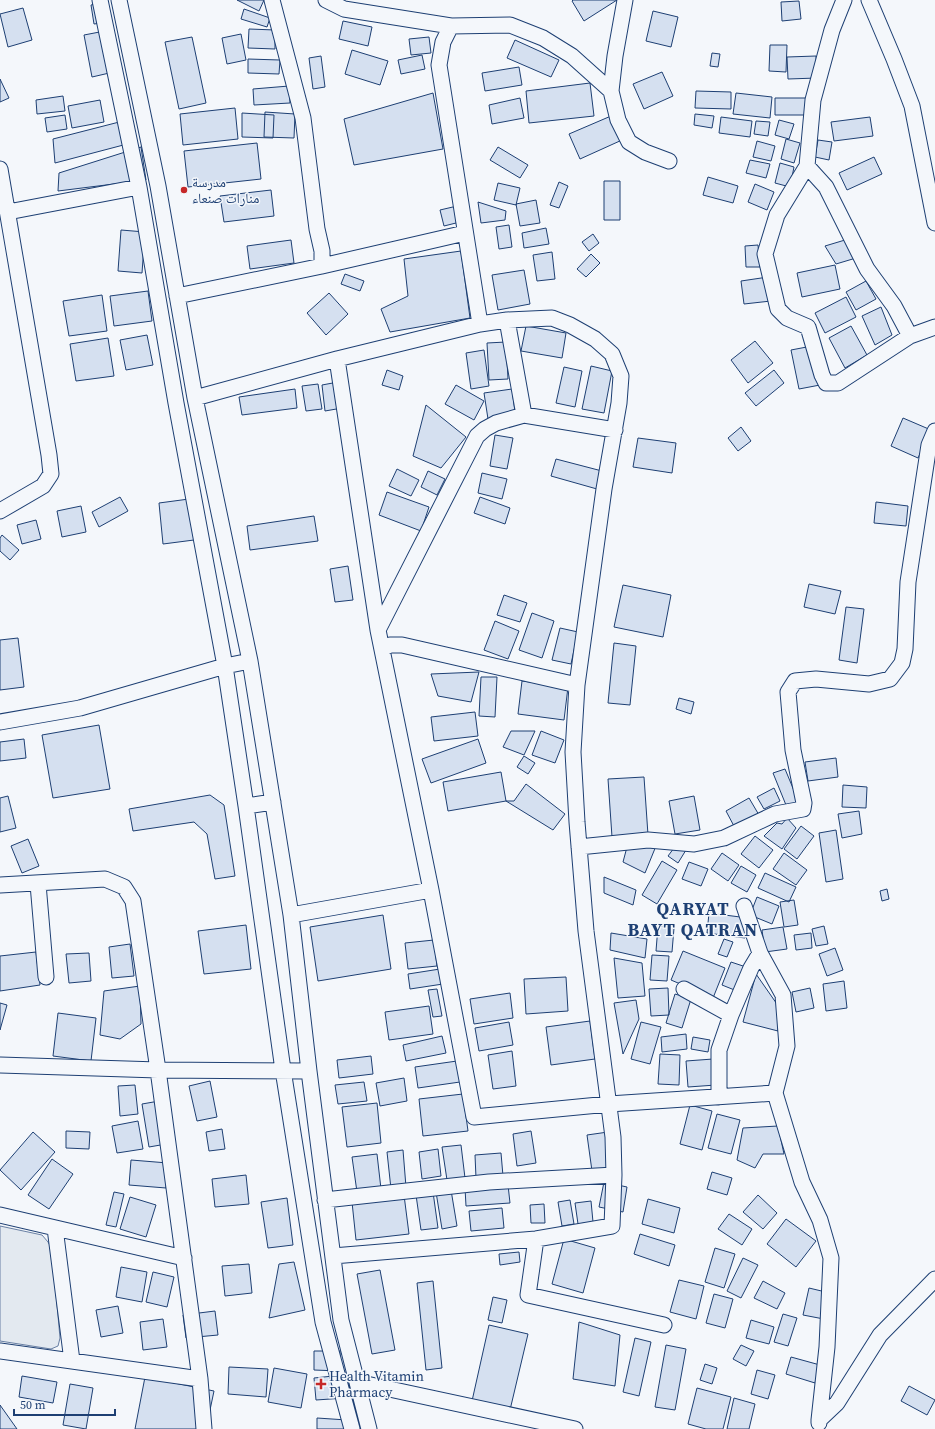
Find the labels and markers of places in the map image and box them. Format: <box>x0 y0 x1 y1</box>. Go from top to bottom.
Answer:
place label: مدرسة منارات صنعاء <box>192 172 259 208</box>
marker: مدرسة منارات صنعاء <box>179 185 189 195</box>
place label: Health Vitamin Pharmacy <box>329 1366 424 1402</box>
marker: Health Vitamin Pharmacy <box>316 1379 326 1389</box>

